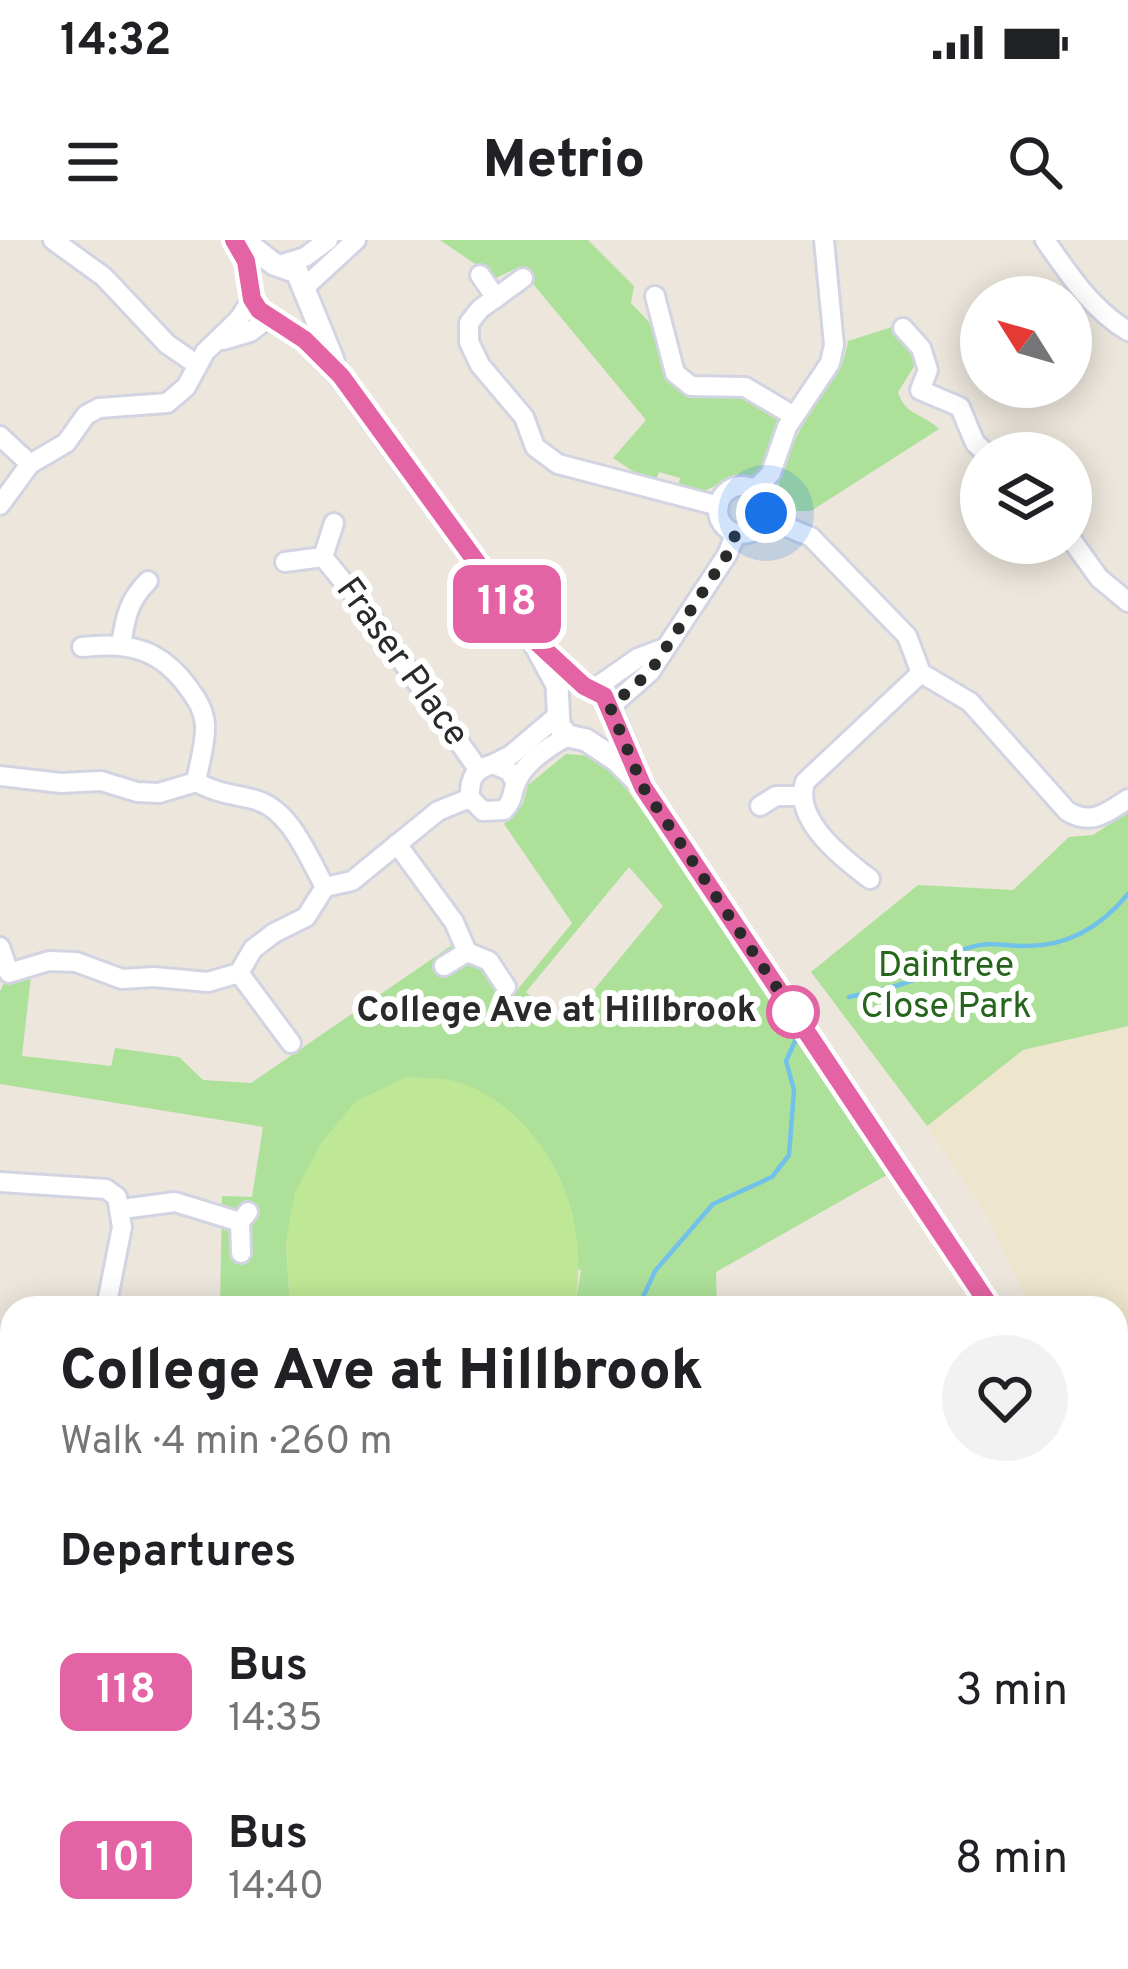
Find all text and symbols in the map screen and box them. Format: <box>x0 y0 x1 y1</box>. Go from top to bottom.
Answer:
text: 14:32 <box>60 14 172 71</box>
text: Metrio <box>483 128 645 197</box>
icon: menu <box>60 129 126 195</box>
icon: search <box>1002 129 1068 195</box>
north arrow <box>960 276 1092 408</box>
map controls <box>960 276 1092 564</box>
button: layers <box>960 432 1092 564</box>
your location <box>736 483 796 543</box>
line badge: 118 <box>438 565 576 643</box>
street label: Fraser Place <box>324 570 478 756</box>
text: 118 <box>477 577 537 630</box>
park label: Daintree Close Park <box>860 944 1032 1031</box>
marker: College Ave at Hillbrook <box>768 987 818 1037</box>
place label: College Ave at Hillbrook <box>356 989 757 1035</box>
button: heart <box>942 1335 1068 1461</box>
text: College Ave at Hillbrook <box>60 1338 703 1410</box>
text: Walk · 4 min · 260 m <box>60 1419 393 1468</box>
text: Departures <box>60 1525 296 1582</box>
text: Bus <box>228 1639 308 1696</box>
text: 3 min <box>955 1664 1068 1721</box>
text: 118 <box>96 1665 156 1718</box>
text: 14:35 <box>228 1696 322 1745</box>
text: Bus <box>228 1807 308 1864</box>
text: 8 min <box>955 1832 1068 1889</box>
text: 101 <box>95 1833 157 1886</box>
text: 14:40 <box>228 1864 324 1913</box>

